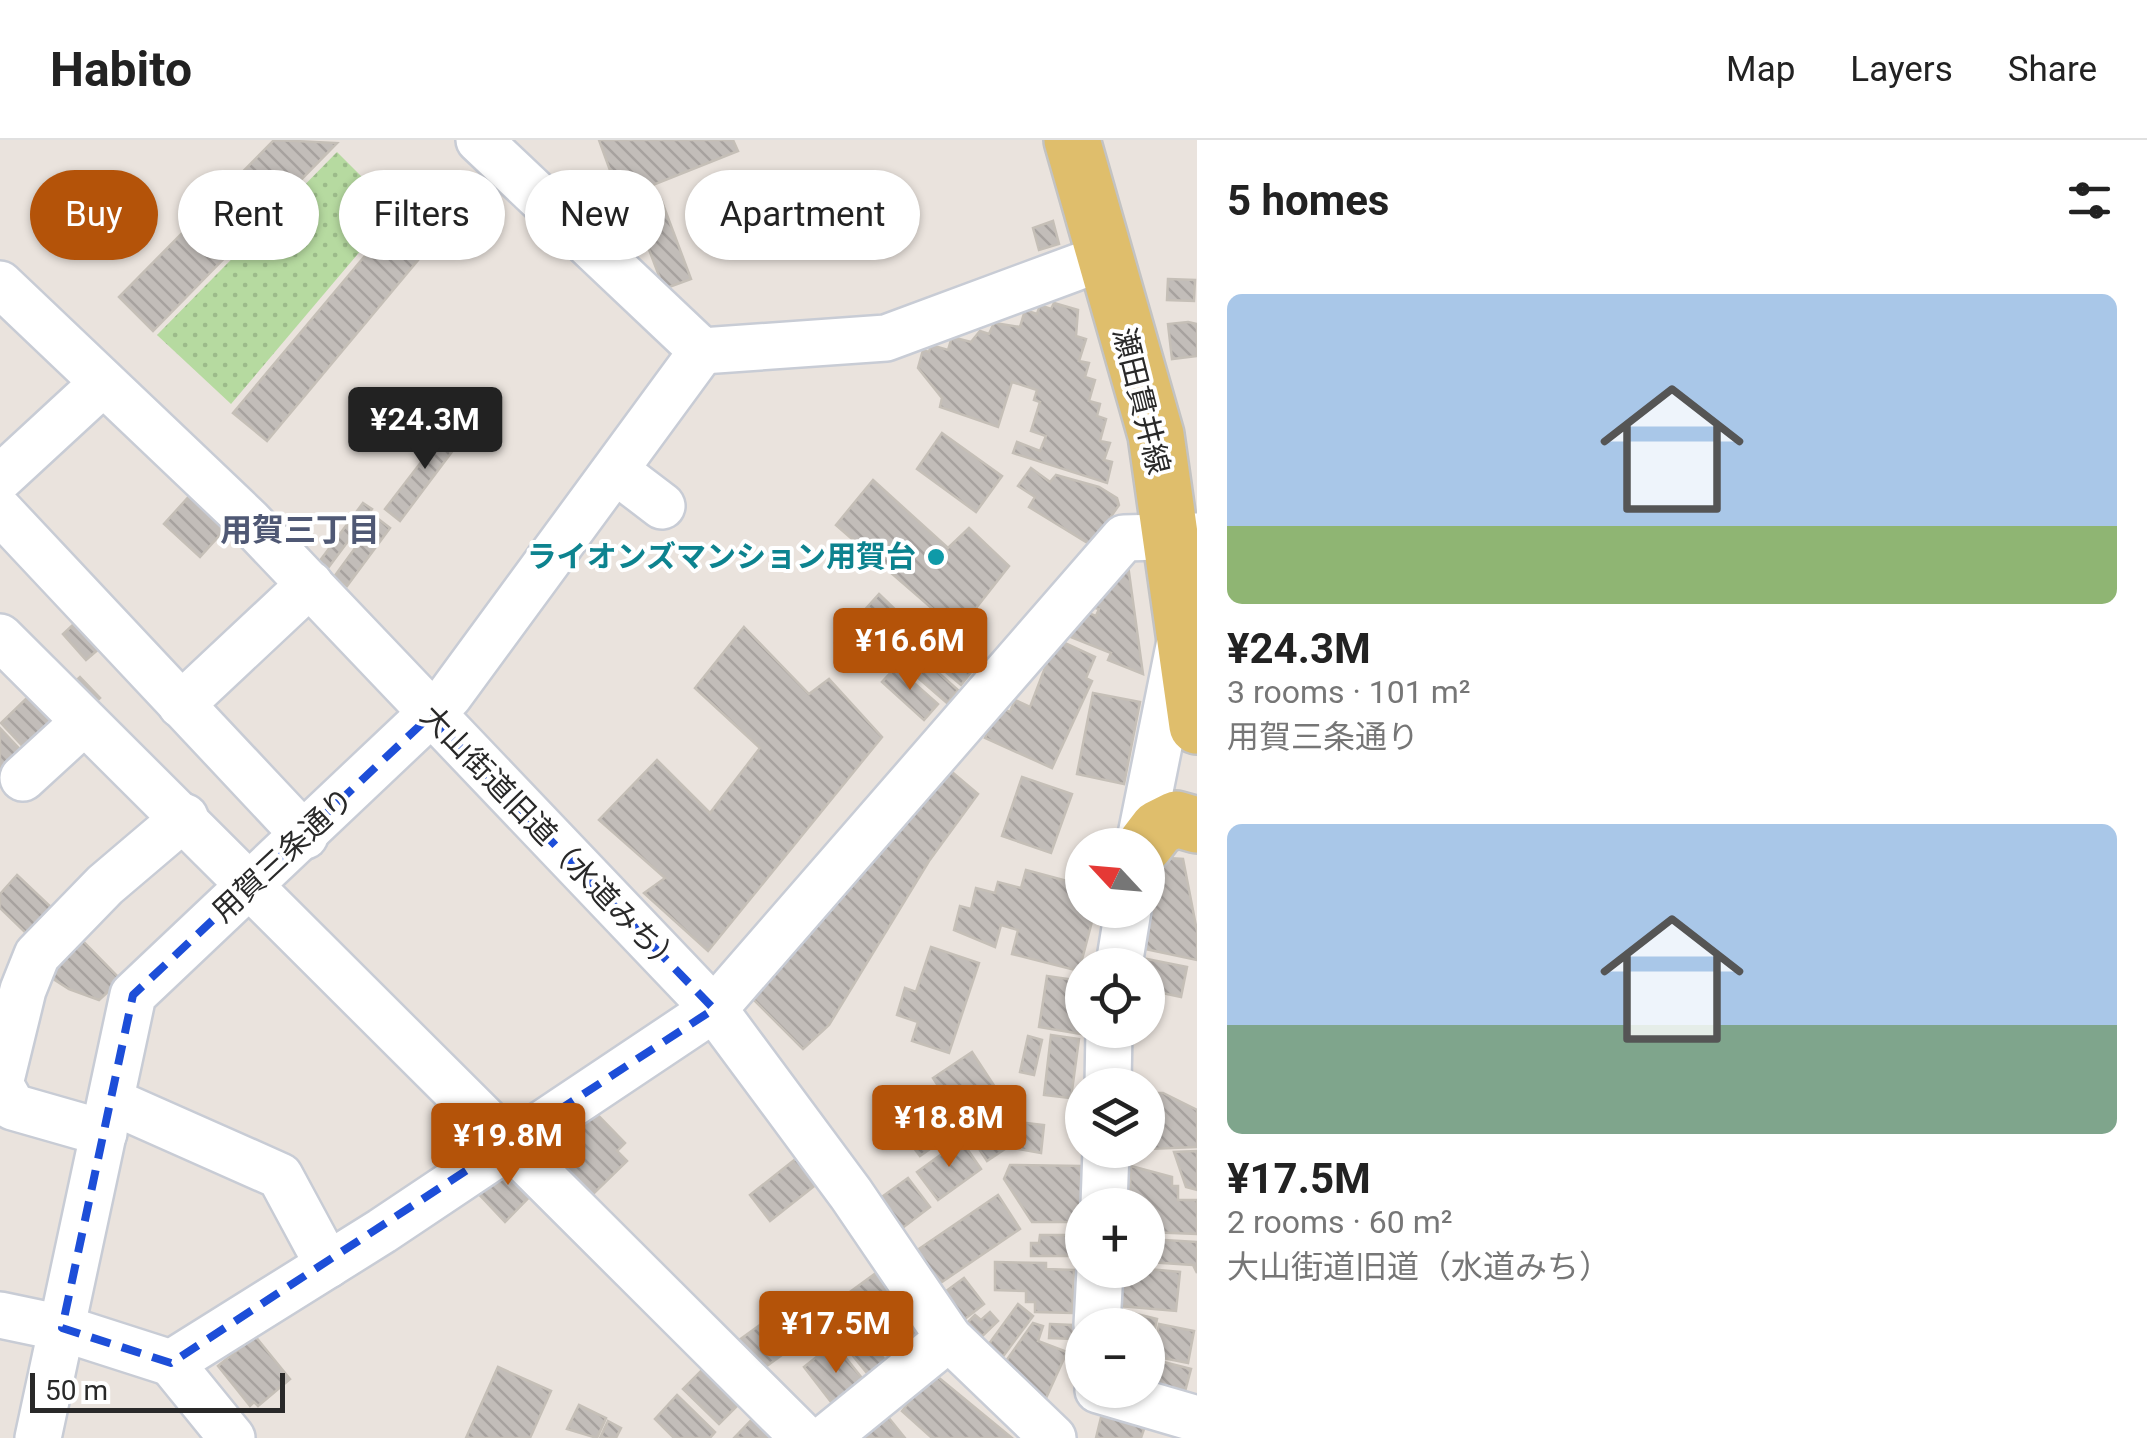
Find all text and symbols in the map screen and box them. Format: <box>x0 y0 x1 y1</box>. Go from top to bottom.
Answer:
text: Habito <box>50 41 192 98</box>
text: Map <box>1726 49 1795 90</box>
text: Layers <box>1850 49 1953 90</box>
text: Share <box>2008 49 2097 90</box>
chip: Buy <box>30 170 158 260</box>
chip: Rent <box>178 170 319 260</box>
chip: Filters <box>339 170 505 260</box>
chip: New <box>525 170 665 260</box>
chip: Apartment <box>685 170 920 260</box>
icon: filters <box>2062 173 2117 228</box>
text: 5 homes <box>1227 176 1389 225</box>
street label: 瀬田貫井線 <box>1106 324 1177 478</box>
icon: home <box>1582 359 1762 539</box>
pin: ¥24.3M <box>344 387 506 472</box>
text: ¥24.3M <box>370 400 480 438</box>
district label: 用賀三丁目 <box>220 511 380 549</box>
place label: ライオンズマンション用賀台 <box>527 539 916 574</box>
marker: ライオンズマンション用賀台 <box>925 546 947 568</box>
pin: ¥16.6M <box>829 608 991 693</box>
text: ¥16.6M <box>855 621 965 659</box>
text: ¥24.3M <box>1227 624 1371 673</box>
text: 3 rooms · 101 m² <box>1227 673 1470 711</box>
street label: 大山街道旧道（水道みち） <box>414 698 689 981</box>
text: 用賀三条通り <box>1227 718 1419 756</box>
street label: 用賀三条通り <box>205 780 360 929</box>
north arrow <box>1065 828 1165 928</box>
map controls <box>1065 828 1165 1408</box>
icon: home <box>1582 889 1762 1069</box>
button: locate <box>1065 948 1165 1048</box>
button: layers <box>1065 1068 1165 1168</box>
pin: ¥18.8M <box>868 1085 1030 1170</box>
text: ¥18.8M <box>894 1098 1004 1136</box>
pin: ¥19.8M <box>427 1103 589 1188</box>
text: ¥19.8M <box>453 1116 563 1154</box>
text: ¥17.5M <box>1227 1154 1371 1203</box>
button: + <box>1065 1188 1165 1288</box>
text: 2 rooms · 60 m² <box>1227 1203 1452 1241</box>
text: 大山街道旧道（水道みち） <box>1227 1248 1611 1286</box>
pin: ¥17.5M <box>755 1291 917 1376</box>
text: ¥17.5M <box>781 1304 891 1342</box>
button: − <box>1065 1308 1165 1408</box>
scale bar <box>30 1368 285 1412</box>
text: 50 m <box>45 1374 108 1407</box>

